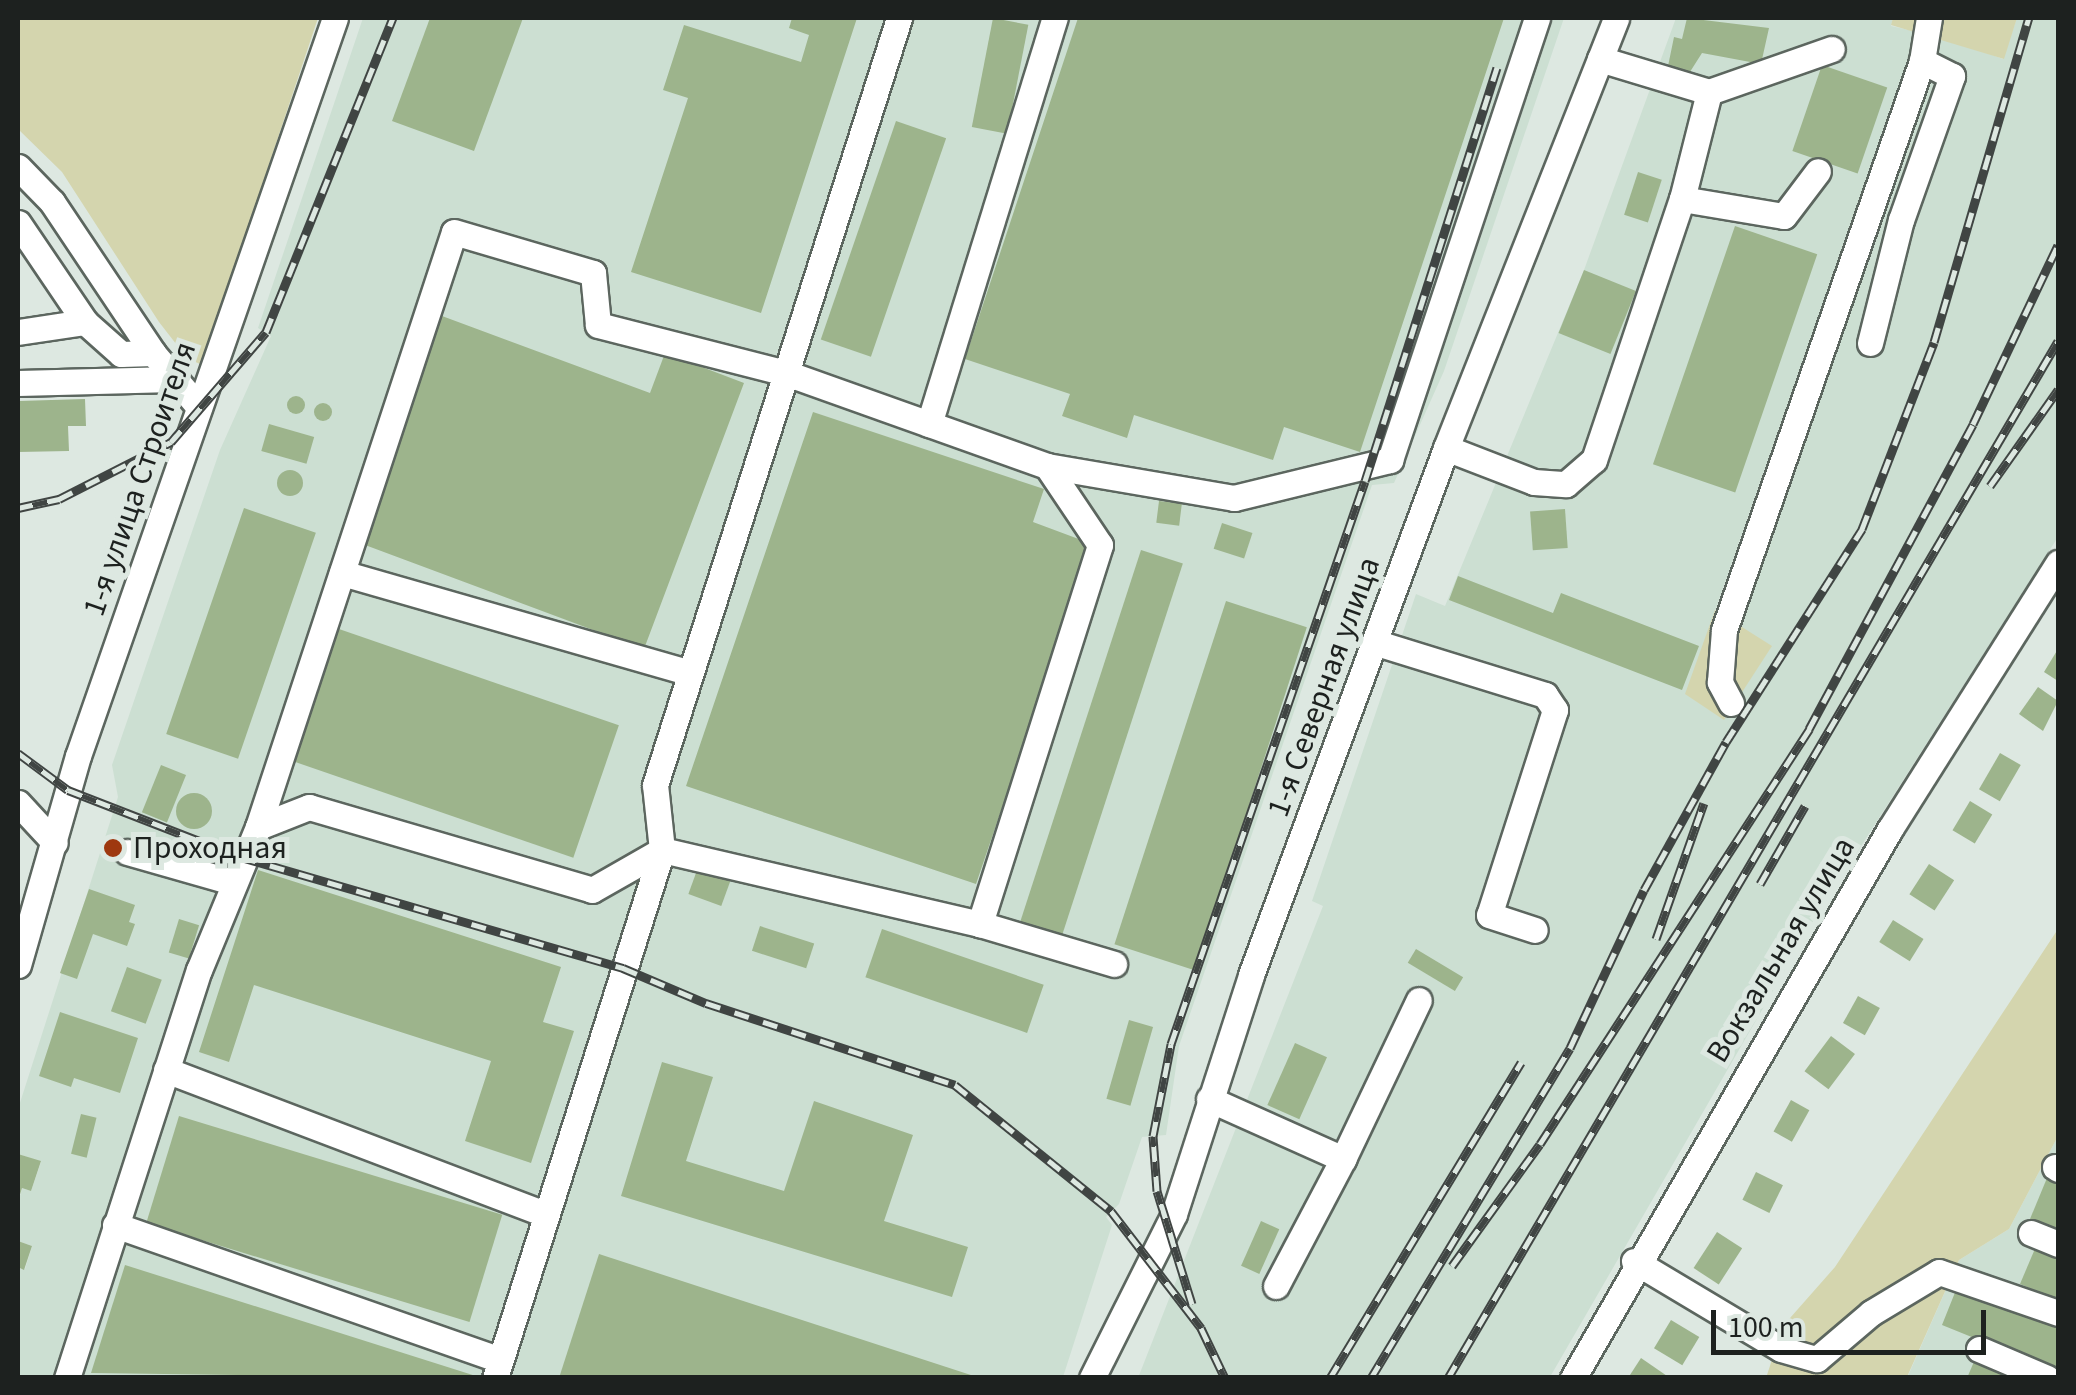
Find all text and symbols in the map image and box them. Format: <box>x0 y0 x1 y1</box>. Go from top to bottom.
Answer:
street label: 1-я улица Строителя <box>75 337 205 621</box>
street label: 1-я Северная улица <box>1259 552 1389 822</box>
place label: Проходная <box>133 829 287 867</box>
street label: Вокзальная улица <box>1699 830 1863 1070</box>
marker: Проходная <box>102 837 124 859</box>
scale bar <box>1716 1290 1991 1352</box>
text: 100 m <box>1728 1306 1804 1349</box>

